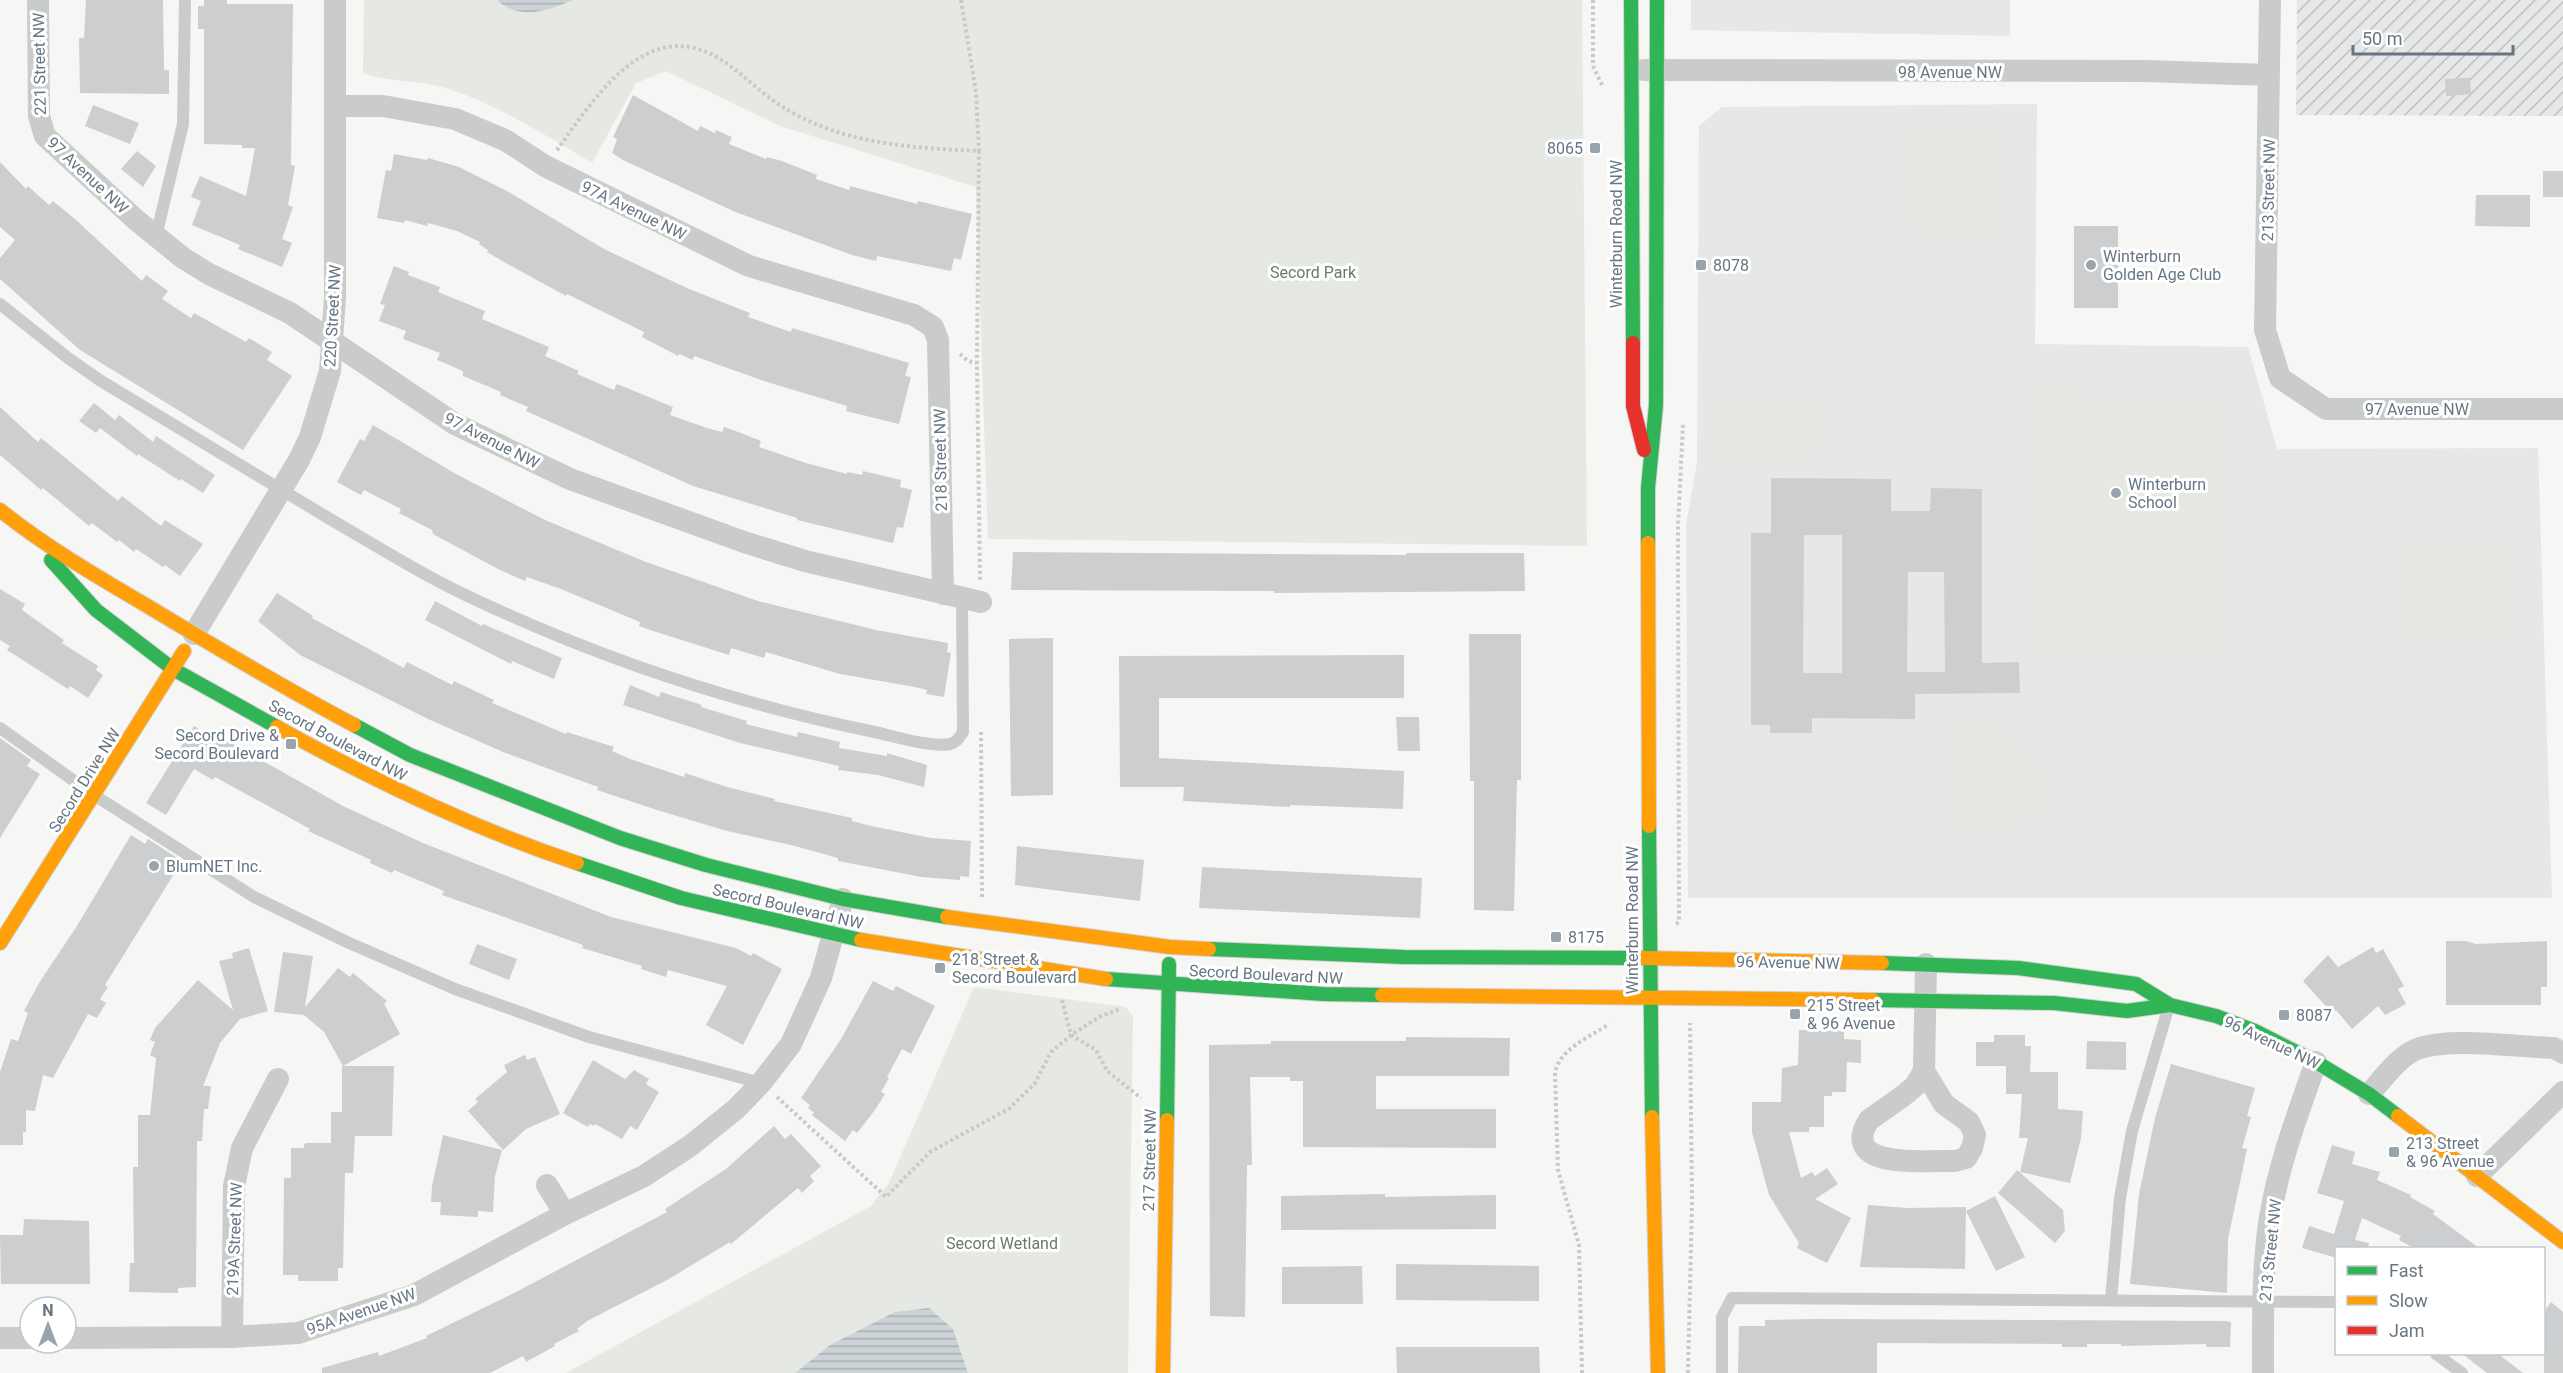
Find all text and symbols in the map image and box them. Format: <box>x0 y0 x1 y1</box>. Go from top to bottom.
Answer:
street label: 221 Street NW <box>29 12 50 116</box>
scale bar <box>2353 18 2514 56</box>
text: 50 m <box>2362 28 2402 49</box>
street label: 98 Avenue NW <box>1898 63 2002 82</box>
street label: 97 Avenue NW <box>43 133 132 218</box>
street label: 213 Street NW <box>2258 138 2279 242</box>
place label: 8065 <box>1547 139 1583 158</box>
marker: 8065 <box>1588 141 1602 155</box>
street label: Winterburn Road NW <box>1607 160 1626 308</box>
street label: 97A Avenue NW <box>578 177 689 244</box>
place label: Winterburn Golden Age Club <box>2103 247 2221 284</box>
place label: 8078 <box>1713 256 1749 275</box>
marker: 8078 <box>1694 258 1708 272</box>
marker: Winterburn Golden Age Club <box>2084 258 2098 272</box>
park label: Secord Park <box>1270 263 1357 282</box>
street label: 220 Street NW <box>320 264 345 368</box>
street label: 97 Avenue NW <box>2365 400 2469 419</box>
street label: 97 Avenue NW <box>441 408 542 472</box>
street label: 218 Street NW <box>930 408 951 512</box>
place label: Winterburn School <box>2128 475 2206 512</box>
marker: Winterburn School <box>2109 486 2123 500</box>
street label: Secord Boulevard NW <box>265 696 410 785</box>
street label: Secord Drive NW <box>45 725 124 836</box>
place label: Secord Drive & Secord Boulevard <box>154 726 279 763</box>
marker: Secord Drive & Secord Boulevard <box>284 737 298 751</box>
street label: Winterburn Road NW <box>1623 846 1642 994</box>
place label: BlumNET Inc. <box>166 857 262 876</box>
marker: BlumNET Inc. <box>147 859 161 873</box>
street label: Secord Boulevard NW <box>711 880 865 933</box>
place label: 8175 <box>1568 928 1604 947</box>
marker: 8175 <box>1549 930 1563 944</box>
place label: 218 Street & Secord Boulevard <box>952 950 1077 987</box>
street label: 96 Avenue NW <box>1736 952 1840 973</box>
marker: 218 Street & Secord Boulevard <box>933 961 947 975</box>
street label: Secord Boulevard NW <box>1189 961 1343 988</box>
place label: 215 Street & 96 Avenue <box>1807 996 1895 1033</box>
place label: 8087 <box>2296 1006 2332 1025</box>
marker: 215 Street & 96 Avenue <box>1788 1007 1802 1021</box>
marker: 8087 <box>2277 1008 2291 1022</box>
street label: 96 Avenue NW <box>2221 1012 2323 1073</box>
street label: 217 Street NW <box>1139 1108 1160 1212</box>
place label: 213 Street & 96 Avenue <box>2406 1134 2494 1171</box>
marker: 213 Street & 96 Avenue <box>2387 1145 2401 1159</box>
street label: 219A Street NW <box>223 1182 246 1296</box>
street label: 213 Street NW <box>2256 1198 2285 1302</box>
park label: Secord Wetland <box>946 1234 1058 1253</box>
legend <box>2335 1247 2545 1355</box>
text: Fast <box>2389 1260 2424 1281</box>
street label: 95A Avenue NW <box>304 1284 418 1339</box>
text: Slow <box>2389 1290 2428 1311</box>
north arrow <box>18 1295 78 1355</box>
text: N <box>42 1301 54 1320</box>
text: Jam <box>2389 1320 2425 1341</box>

